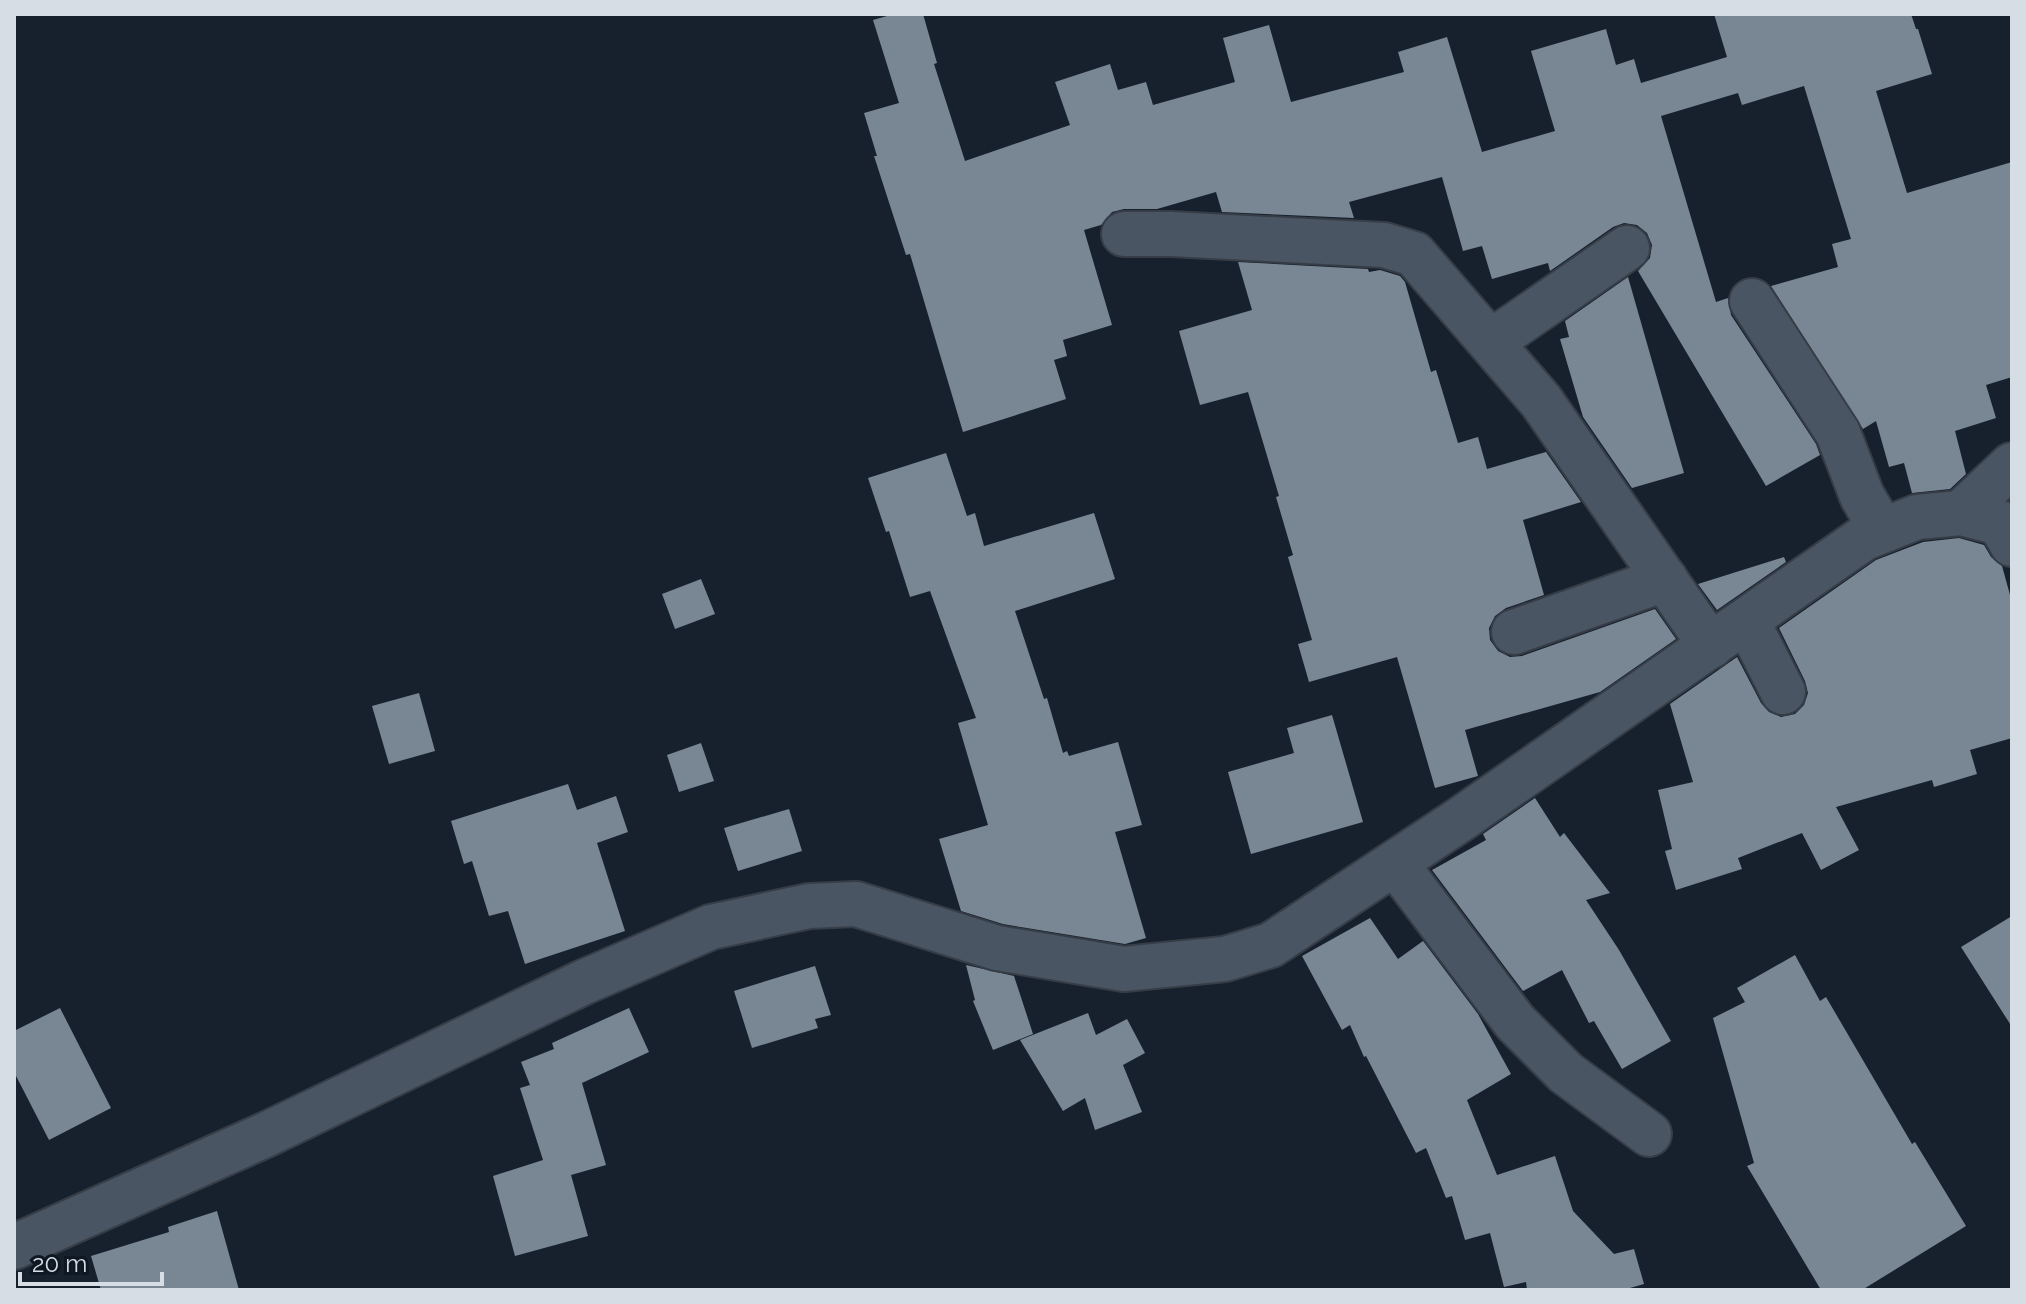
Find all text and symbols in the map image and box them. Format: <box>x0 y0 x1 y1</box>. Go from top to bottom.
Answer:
scale bar <box>20 1236 162 1286</box>
text: 20 m <box>32 1249 87 1278</box>

